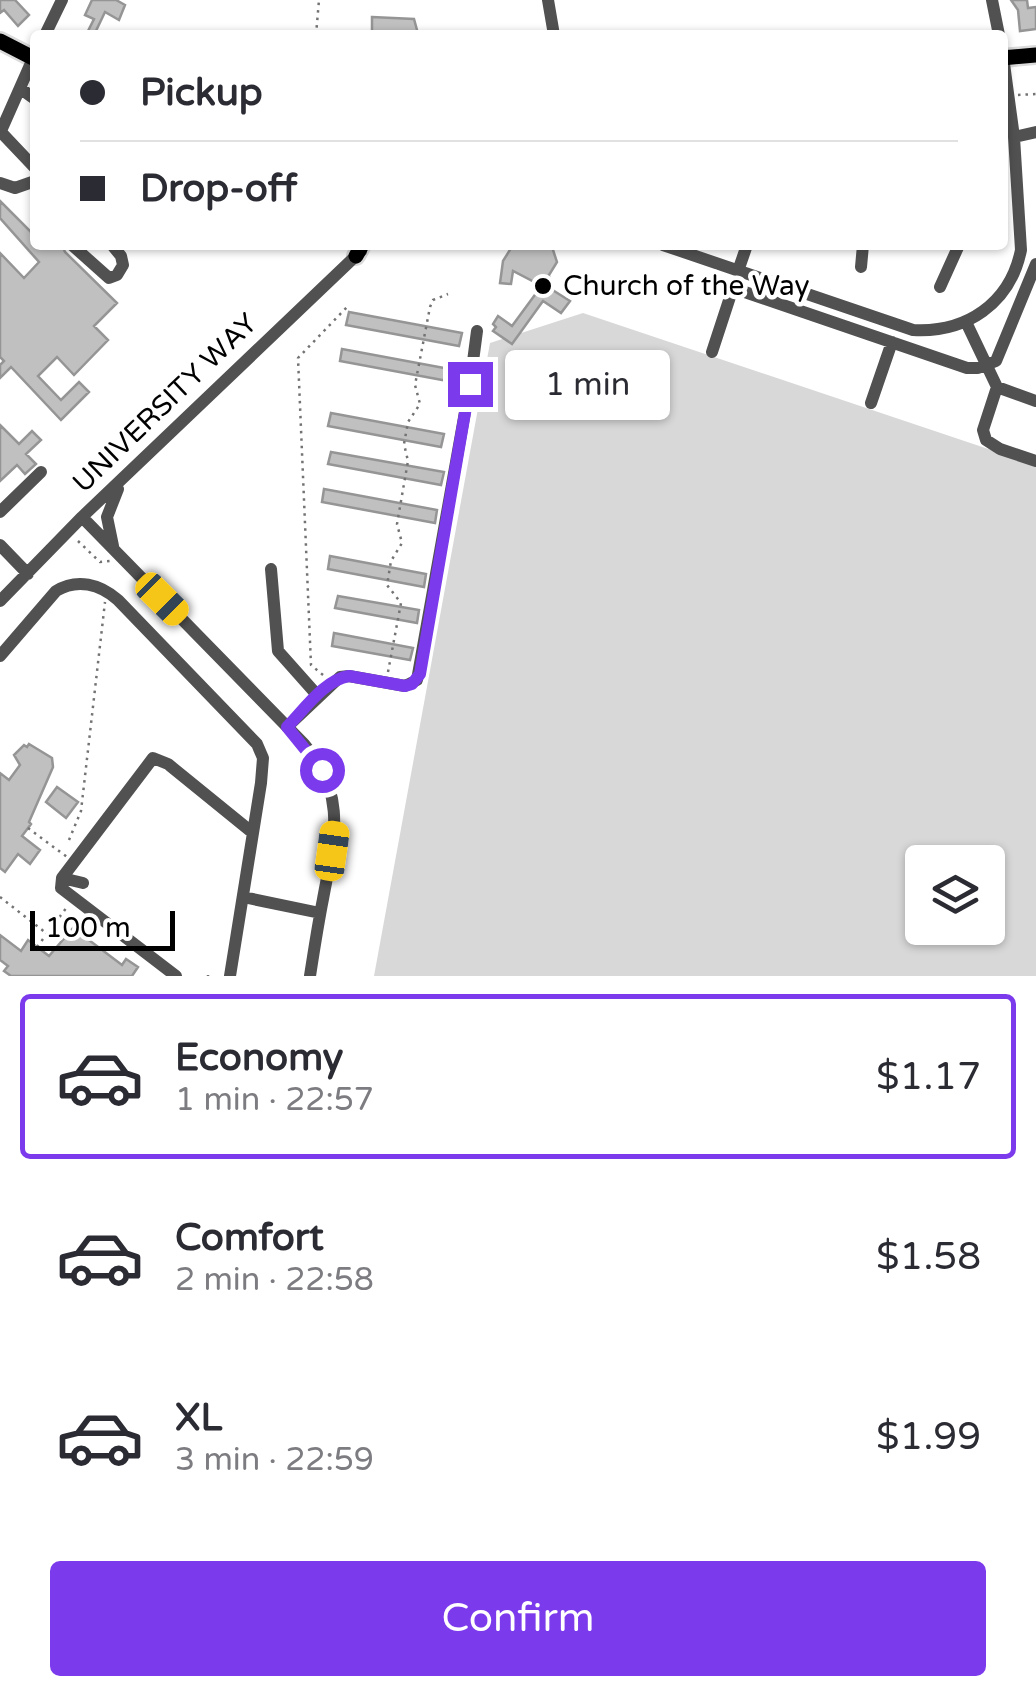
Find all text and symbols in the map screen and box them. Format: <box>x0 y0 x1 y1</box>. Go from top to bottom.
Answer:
text: Pickup <box>140 70 263 116</box>
text: Drop-off <box>140 166 297 212</box>
place label: Church of the Way <box>563 269 809 303</box>
marker: Church of the Way <box>532 275 554 297</box>
street label: UNIVERSITY WAY <box>66 306 264 500</box>
callout: 1 min <box>505 349 670 419</box>
route end <box>448 362 493 407</box>
text: 1 min <box>545 366 630 404</box>
car <box>130 567 194 631</box>
route start <box>300 748 345 793</box>
car <box>313 819 351 883</box>
map controls <box>905 845 1005 945</box>
button: layers <box>905 845 1005 945</box>
scale bar <box>30 906 175 950</box>
text: 100 m <box>45 911 131 945</box>
icon: car <box>55 1032 145 1122</box>
text: Economy <box>175 1035 343 1081</box>
text: $1.17 <box>876 1054 981 1100</box>
text: 1 min · 22:57 <box>175 1081 374 1119</box>
icon: car <box>55 1212 145 1302</box>
text: Comfort <box>175 1215 324 1261</box>
text: $1.58 <box>876 1234 981 1280</box>
text: 2 min · 22:58 <box>175 1261 374 1299</box>
icon: car <box>55 1392 145 1482</box>
text: XL <box>175 1395 222 1441</box>
text: $1.99 <box>876 1414 981 1460</box>
text: 3 min · 22:59 <box>175 1441 374 1479</box>
button: Confirm <box>50 1561 986 1676</box>

